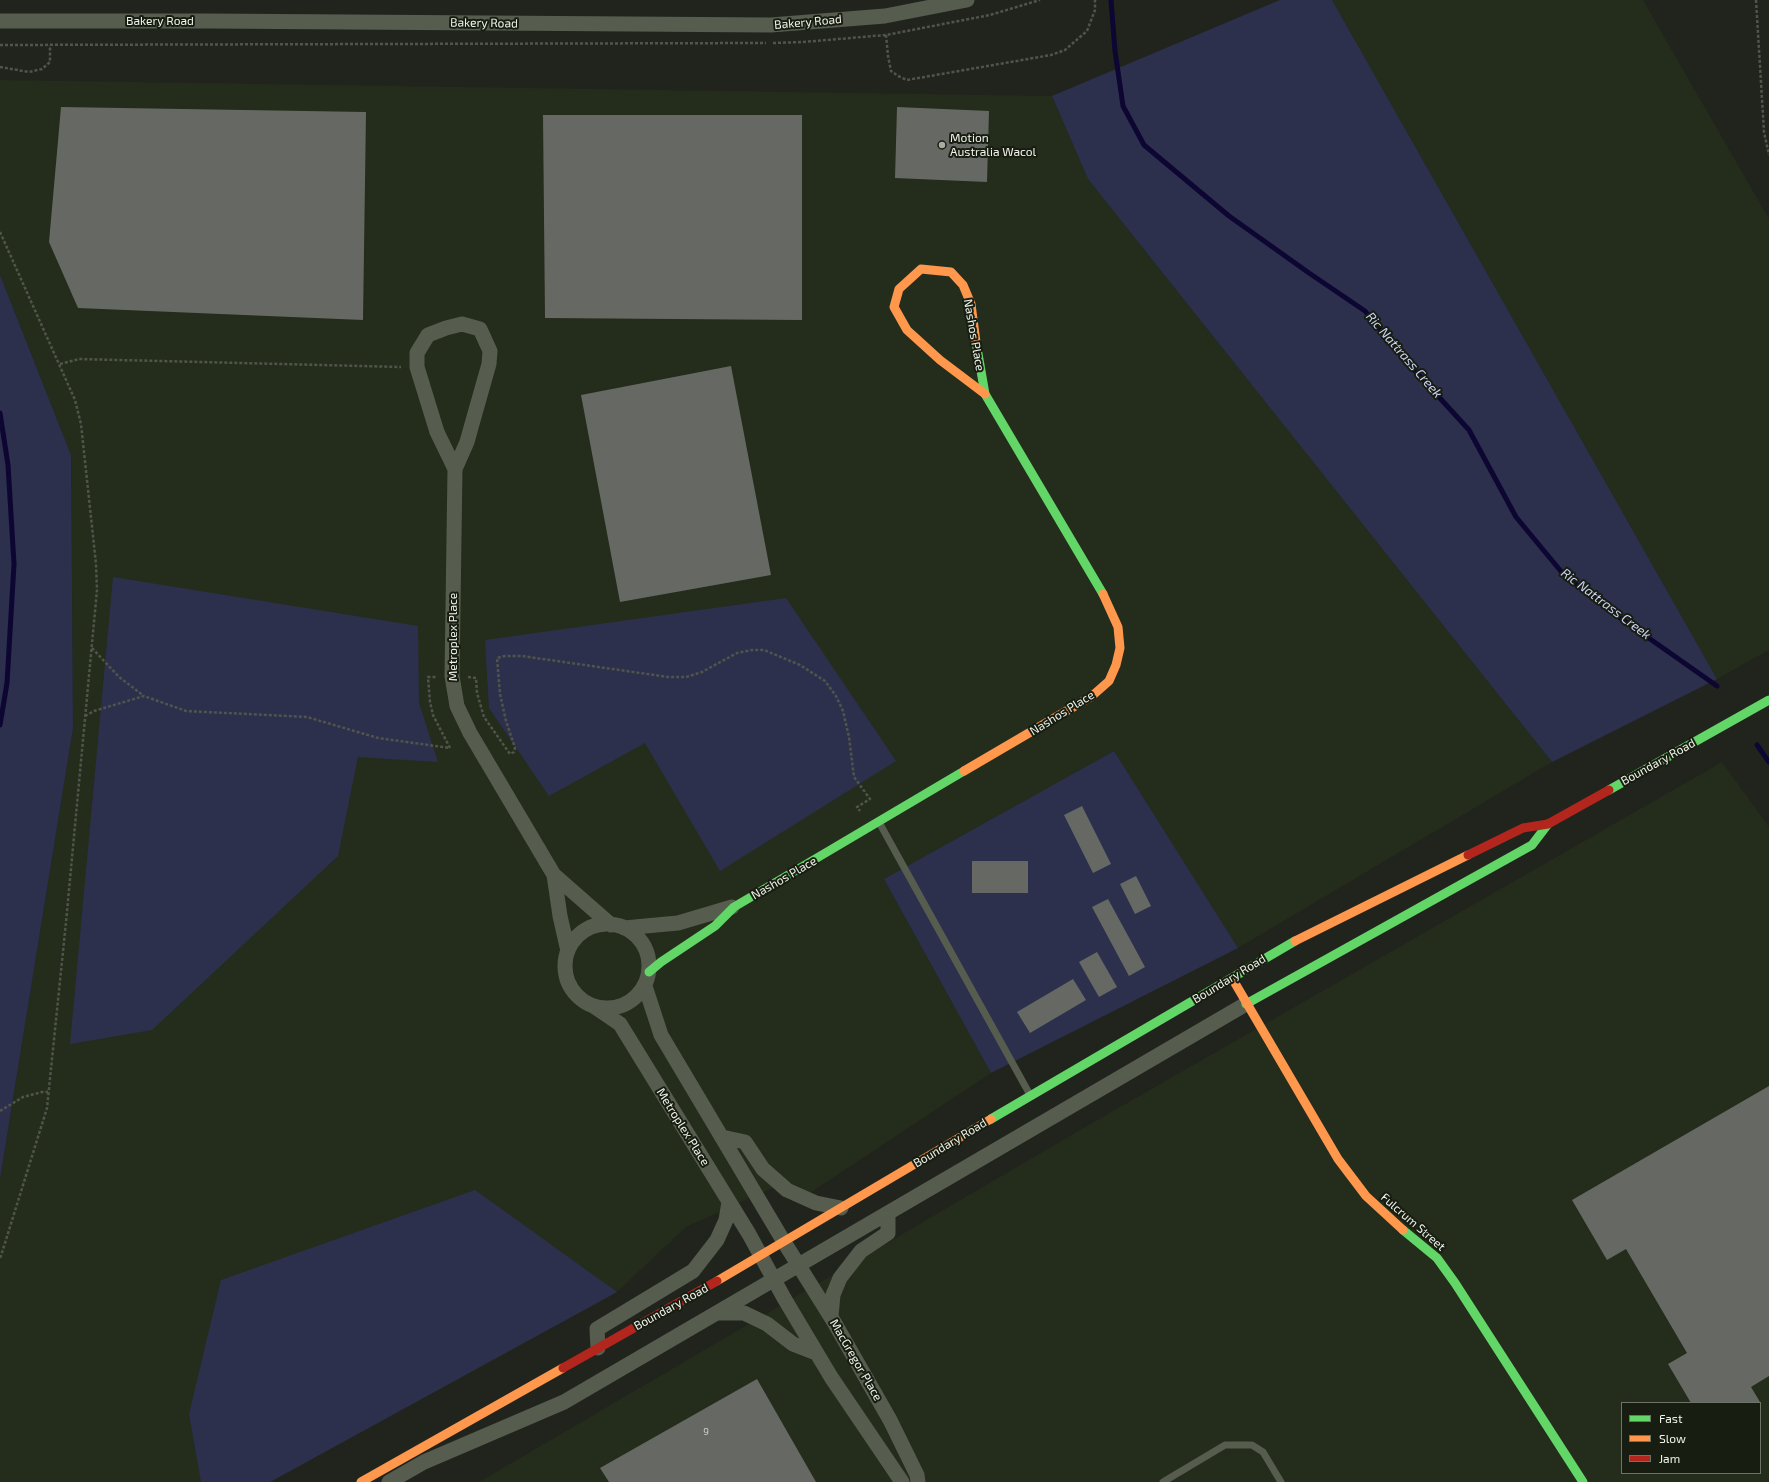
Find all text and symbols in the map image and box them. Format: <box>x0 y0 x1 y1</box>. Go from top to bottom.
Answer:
street label: Bakery Road <box>774 12 842 32</box>
street label: Bakery Road <box>126 14 194 28</box>
street label: Bakery Road <box>450 15 518 31</box>
place label: Motion Australia Wacol <box>950 131 1036 159</box>
marker: Motion Australia Wacol <box>937 140 947 150</box>
street label: Nashos Place <box>961 298 987 372</box>
water label: Ric Nattrass Creek <box>1363 309 1445 401</box>
water label: Ric Nattrass Creek <box>1558 565 1654 643</box>
street label: Metroplex Place <box>446 593 460 681</box>
street label: Nashos Place <box>1027 688 1097 738</box>
street label: Boundary Road <box>1618 736 1698 788</box>
street label: Nashos Place <box>749 853 819 903</box>
street label: Boundary Road <box>1190 951 1268 1007</box>
street label: Metroplex Place <box>653 1086 713 1168</box>
street label: Boundary Road <box>911 1115 989 1171</box>
street label: Fulcrum Street <box>1378 1190 1448 1254</box>
street label: Boundary Road <box>631 1281 711 1333</box>
street label: MacGregor Place <box>827 1317 885 1403</box>
legend <box>1621 1402 1761 1474</box>
text: Fast <box>1659 1411 1682 1425</box>
house number: 9 <box>703 1426 709 1438</box>
text: Slow <box>1659 1431 1686 1445</box>
text: Jam <box>1659 1451 1680 1465</box>

